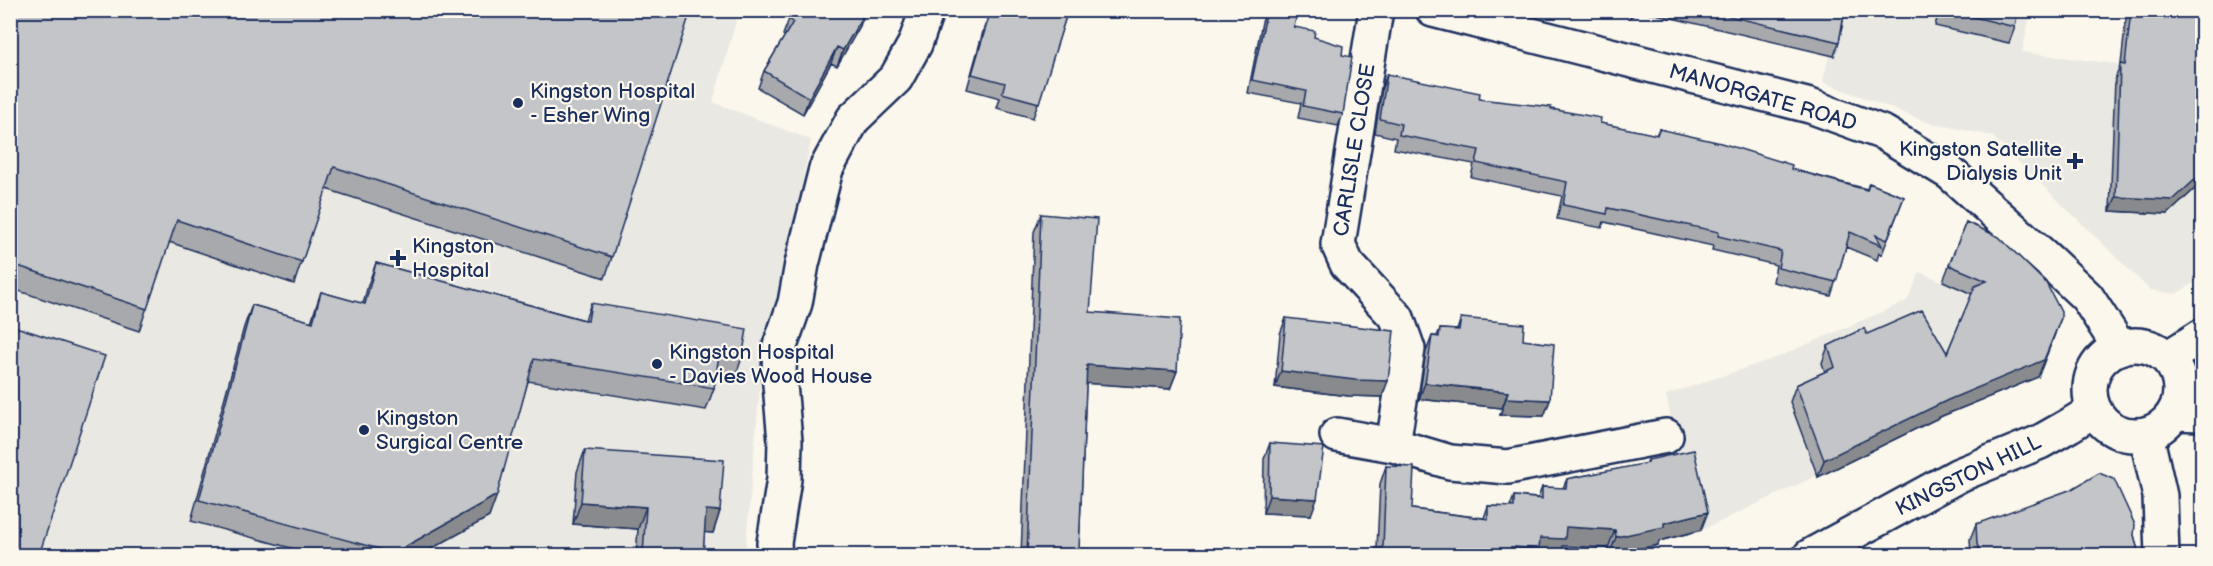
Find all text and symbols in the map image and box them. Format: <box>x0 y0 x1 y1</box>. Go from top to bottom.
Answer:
street label: MANORGATE ROAD <box>1666 59 1860 136</box>
street label: CARLISLE CLOSE <box>1329 62 1380 238</box>
place label: Kingston Hospital - Esher Wing <box>530 79 695 128</box>
marker: Kingston Hospital - Esher Wing <box>511 96 525 110</box>
place label: Kingston Satellite Dialysis Unit <box>1899 137 2063 186</box>
marker: Kingston Satellite Dialysis Unit <box>2066 152 2084 170</box>
place label: Kingston Hospital <box>412 234 494 283</box>
marker: Kingston Hospital <box>389 249 407 267</box>
place label: Kingston Hospital - Davies Wood House <box>669 340 872 389</box>
marker: Kingston Hospital - Davies Wood House <box>650 357 664 371</box>
place label: Kingston Surgical Centre <box>376 406 523 455</box>
marker: Kingston Surgical Centre <box>357 423 371 437</box>
street label: KINGSTON HILL <box>1891 429 2045 521</box>

